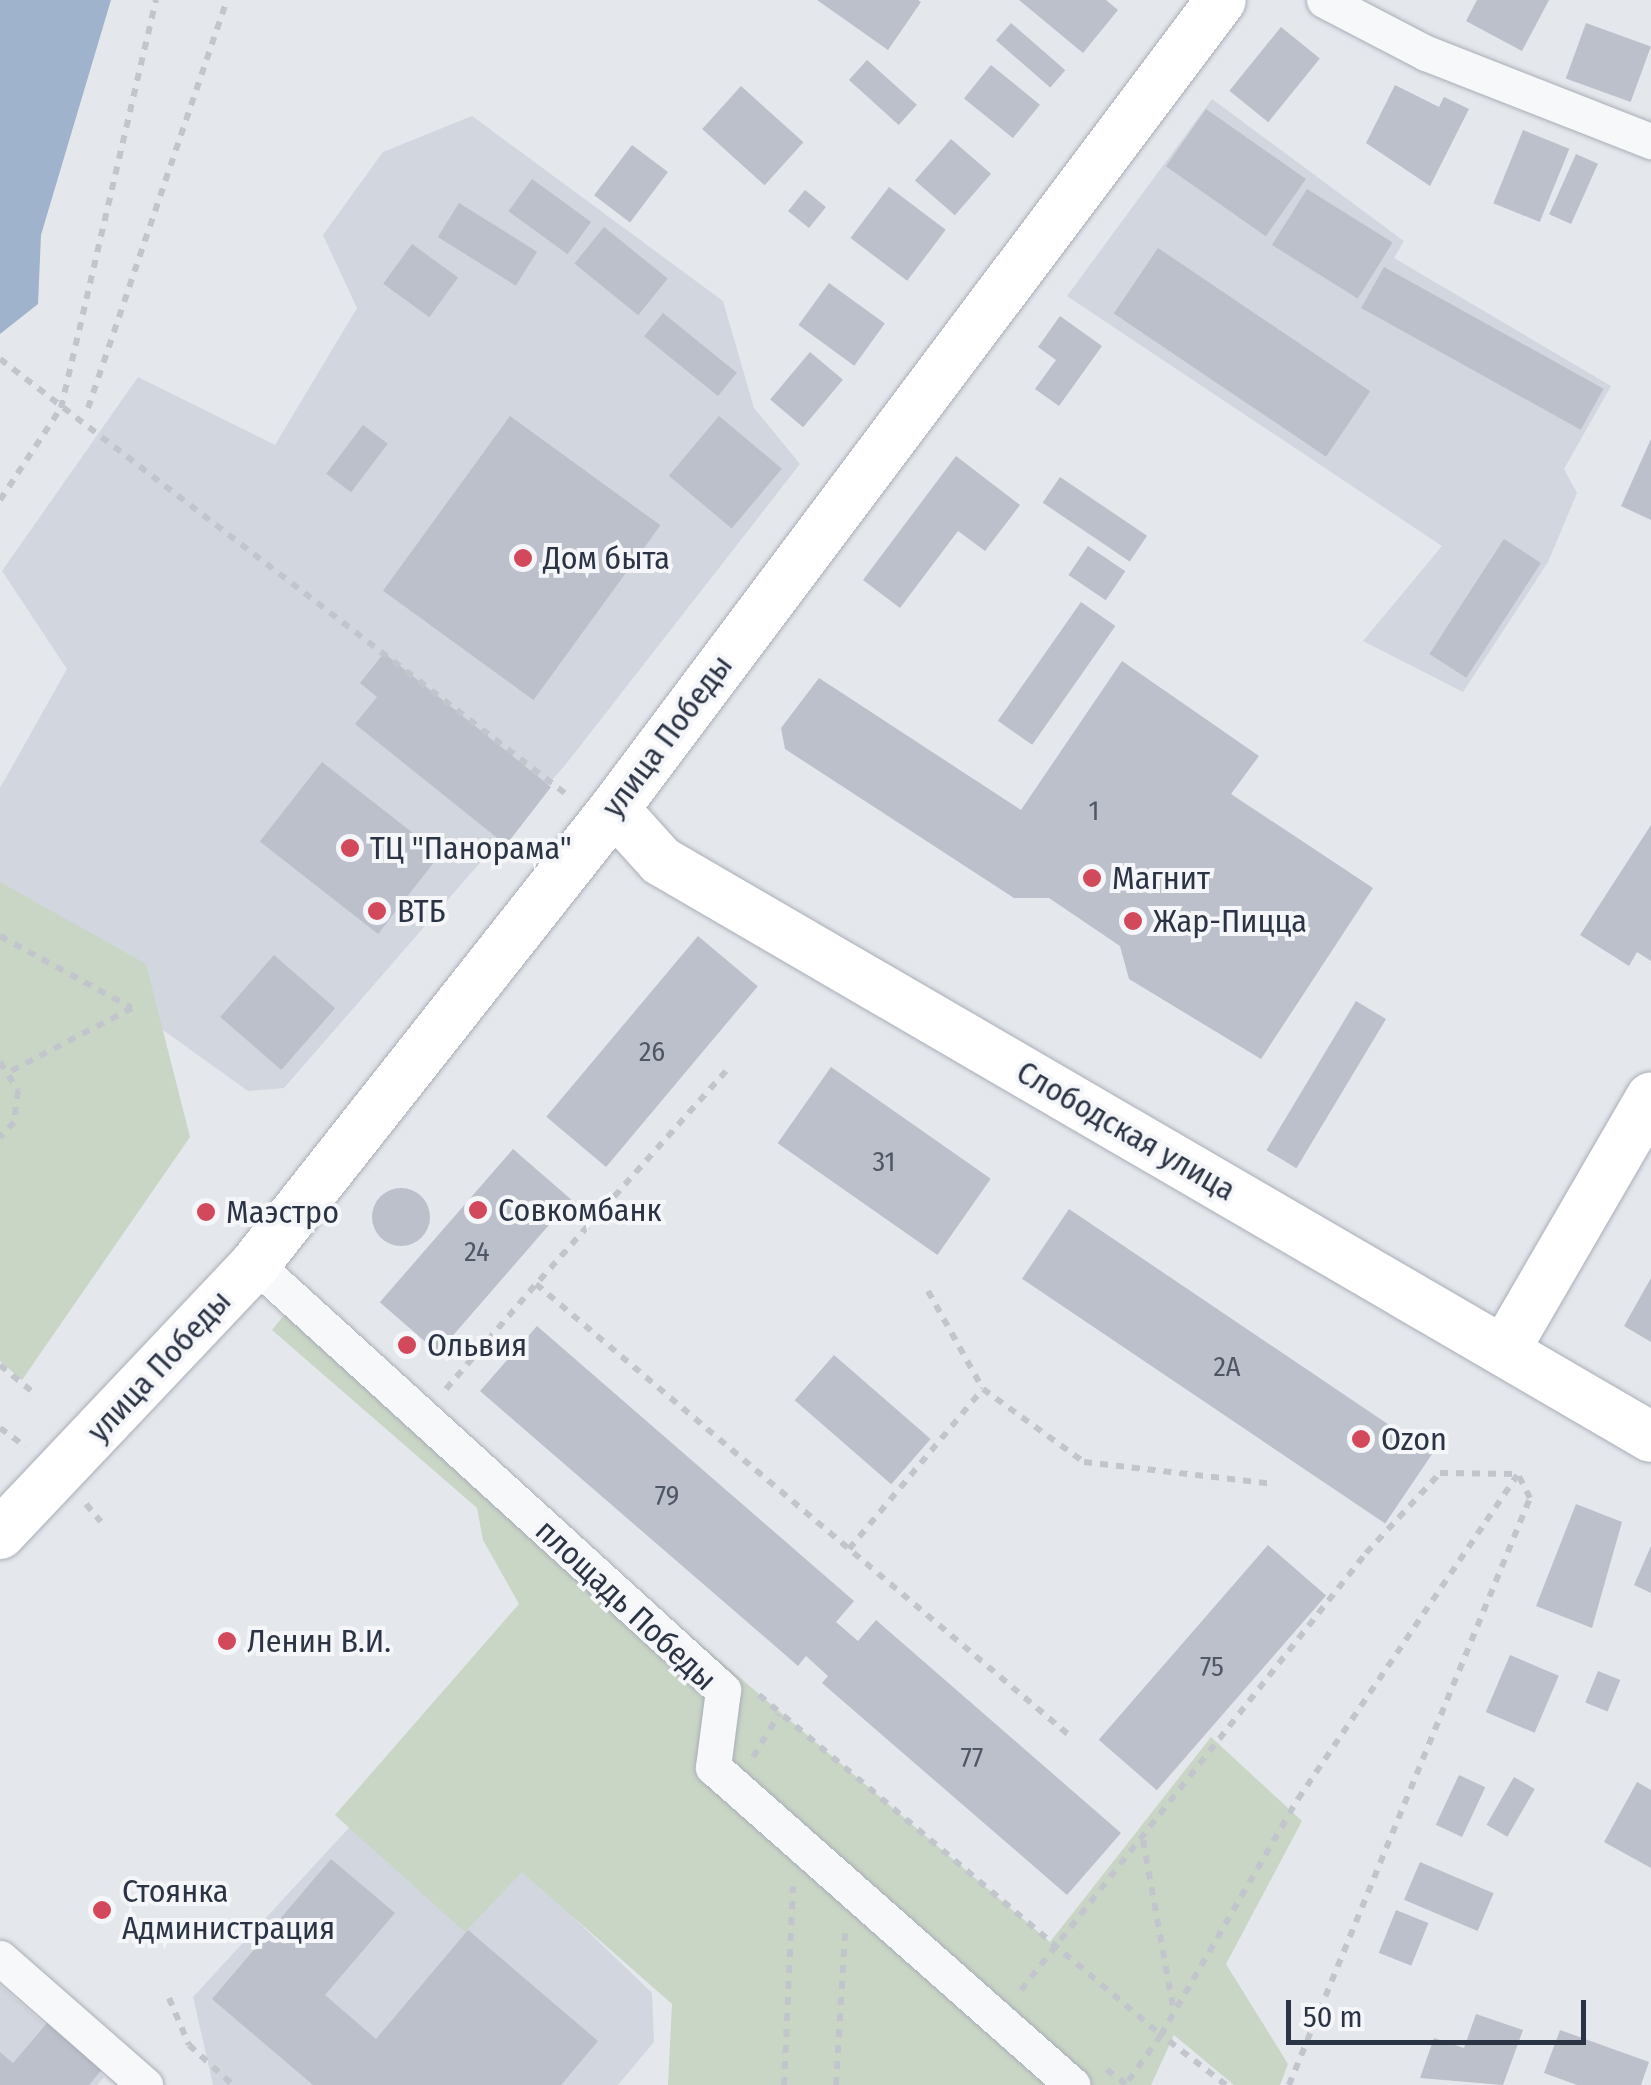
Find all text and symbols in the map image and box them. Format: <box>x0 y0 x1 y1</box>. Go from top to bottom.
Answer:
place label: Дом быта <box>543 539 670 577</box>
marker: Дом быта <box>512 547 534 569</box>
street label: улица Победы <box>593 647 741 825</box>
house number: 1 <box>1089 794 1099 828</box>
place label: ТЦ "Панорама" <box>370 829 572 867</box>
marker: ТЦ "Панорама" <box>339 837 361 859</box>
place label: Магнит <box>1112 859 1210 897</box>
marker: Магнит <box>1081 867 1103 889</box>
place label: ВТБ <box>397 892 445 930</box>
marker: ВТБ <box>366 900 388 922</box>
place label: Жар-Пицца <box>1153 902 1307 940</box>
marker: Жар-Пицца <box>1122 910 1144 932</box>
house number: 26 <box>639 1035 665 1069</box>
street label: Слободская улица <box>1010 1053 1242 1209</box>
house number: 31 <box>873 1145 895 1179</box>
place label: Совкомбанк <box>498 1191 662 1229</box>
place label: Маэстро <box>226 1193 339 1231</box>
marker: Совкомбанк <box>467 1199 489 1221</box>
marker: Маэстро <box>195 1201 217 1223</box>
house number: 24 <box>464 1235 490 1269</box>
street label: улица Победы <box>79 1282 239 1450</box>
place label: Ольвия <box>427 1326 527 1364</box>
marker: Ольвия <box>396 1334 418 1356</box>
house number: 2А <box>1213 1350 1241 1384</box>
place label: Ozon <box>1381 1420 1447 1458</box>
marker: Ozon <box>1350 1428 1372 1450</box>
house number: 79 <box>655 1479 679 1513</box>
street label: площадь Победы <box>528 1511 724 1699</box>
place label: Ленин В.И. <box>247 1622 391 1660</box>
marker: Ленин В.И. <box>216 1630 238 1652</box>
house number: 75 <box>1200 1650 1224 1684</box>
house number: 77 <box>961 1741 983 1775</box>
place label: Стоянка Администрация <box>122 1873 335 1948</box>
marker: Стоянка Администрация <box>91 1899 113 1921</box>
scale bar <box>1291 1980 1591 2042</box>
text: 50 m <box>1303 1999 1363 2035</box>

